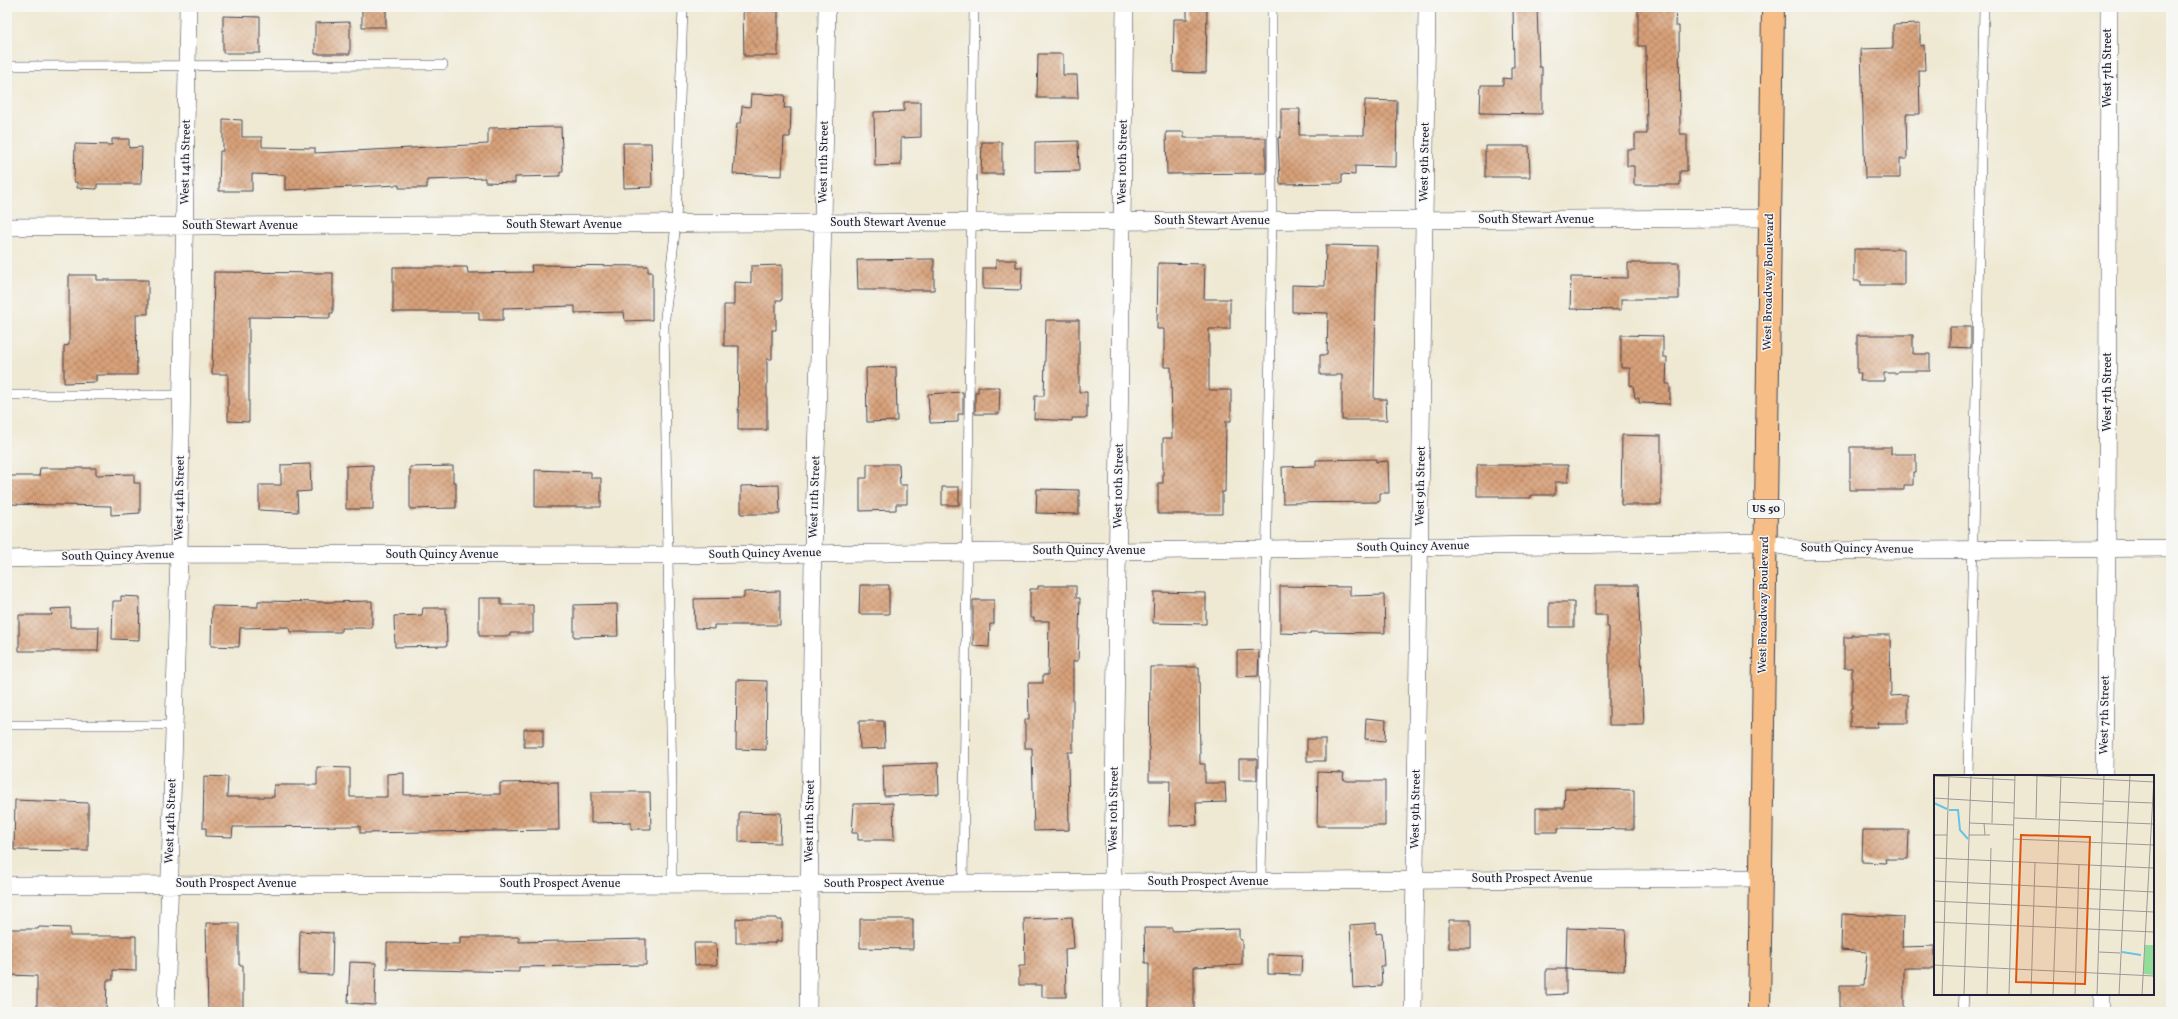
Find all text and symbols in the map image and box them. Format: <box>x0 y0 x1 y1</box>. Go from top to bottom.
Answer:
street label: West 7th Street <box>2100 28 2116 108</box>
street label: West 14th Street <box>177 119 195 205</box>
street label: West 10th Street <box>1114 119 1132 205</box>
street label: West 11th Street <box>815 120 833 204</box>
street label: West 9th Street <box>1416 122 1434 202</box>
street label: South Stewart Avenue <box>1478 212 1594 228</box>
street label: South Stewart Avenue <box>1154 213 1270 229</box>
street label: West Broadway Boulevard <box>1760 213 1778 351</box>
street label: South Stewart Avenue <box>830 215 946 231</box>
street label: South Stewart Avenue <box>506 217 622 233</box>
street label: South Stewart Avenue <box>182 218 298 234</box>
street label: West 7th Street <box>2100 352 2116 432</box>
street label: West 10th Street <box>1110 443 1128 529</box>
street label: West 9th Street <box>1412 446 1430 526</box>
street label: West 14th Street <box>171 455 189 541</box>
street label: West 11th Street <box>806 455 824 539</box>
road number: US 50 <box>1748 500 1784 518</box>
street label: West Broadway Boulevard <box>1755 536 1773 674</box>
street label: South Quincy Avenue <box>1356 538 1470 556</box>
street label: South Quincy Avenue <box>1800 540 1914 558</box>
street label: South Quincy Avenue <box>1032 543 1146 559</box>
street label: South Quincy Avenue <box>708 545 822 563</box>
street label: South Quincy Avenue <box>61 547 175 565</box>
street label: South Quincy Avenue <box>385 547 499 563</box>
street label: West 7th Street <box>2096 675 2114 755</box>
street label: West 10th Street <box>1105 766 1123 852</box>
street label: West 9th Street <box>1407 769 1425 849</box>
inset map <box>1934 775 2154 995</box>
street label: West 14th Street <box>162 778 180 864</box>
street label: West 11th Street <box>801 779 819 863</box>
street label: South Prospect Avenue <box>1472 871 1593 887</box>
street label: South Prospect Avenue <box>823 874 945 892</box>
street label: South Prospect Avenue <box>1148 874 1269 890</box>
street label: South Prospect Avenue <box>176 876 297 892</box>
street label: South Prospect Avenue <box>500 876 621 892</box>

